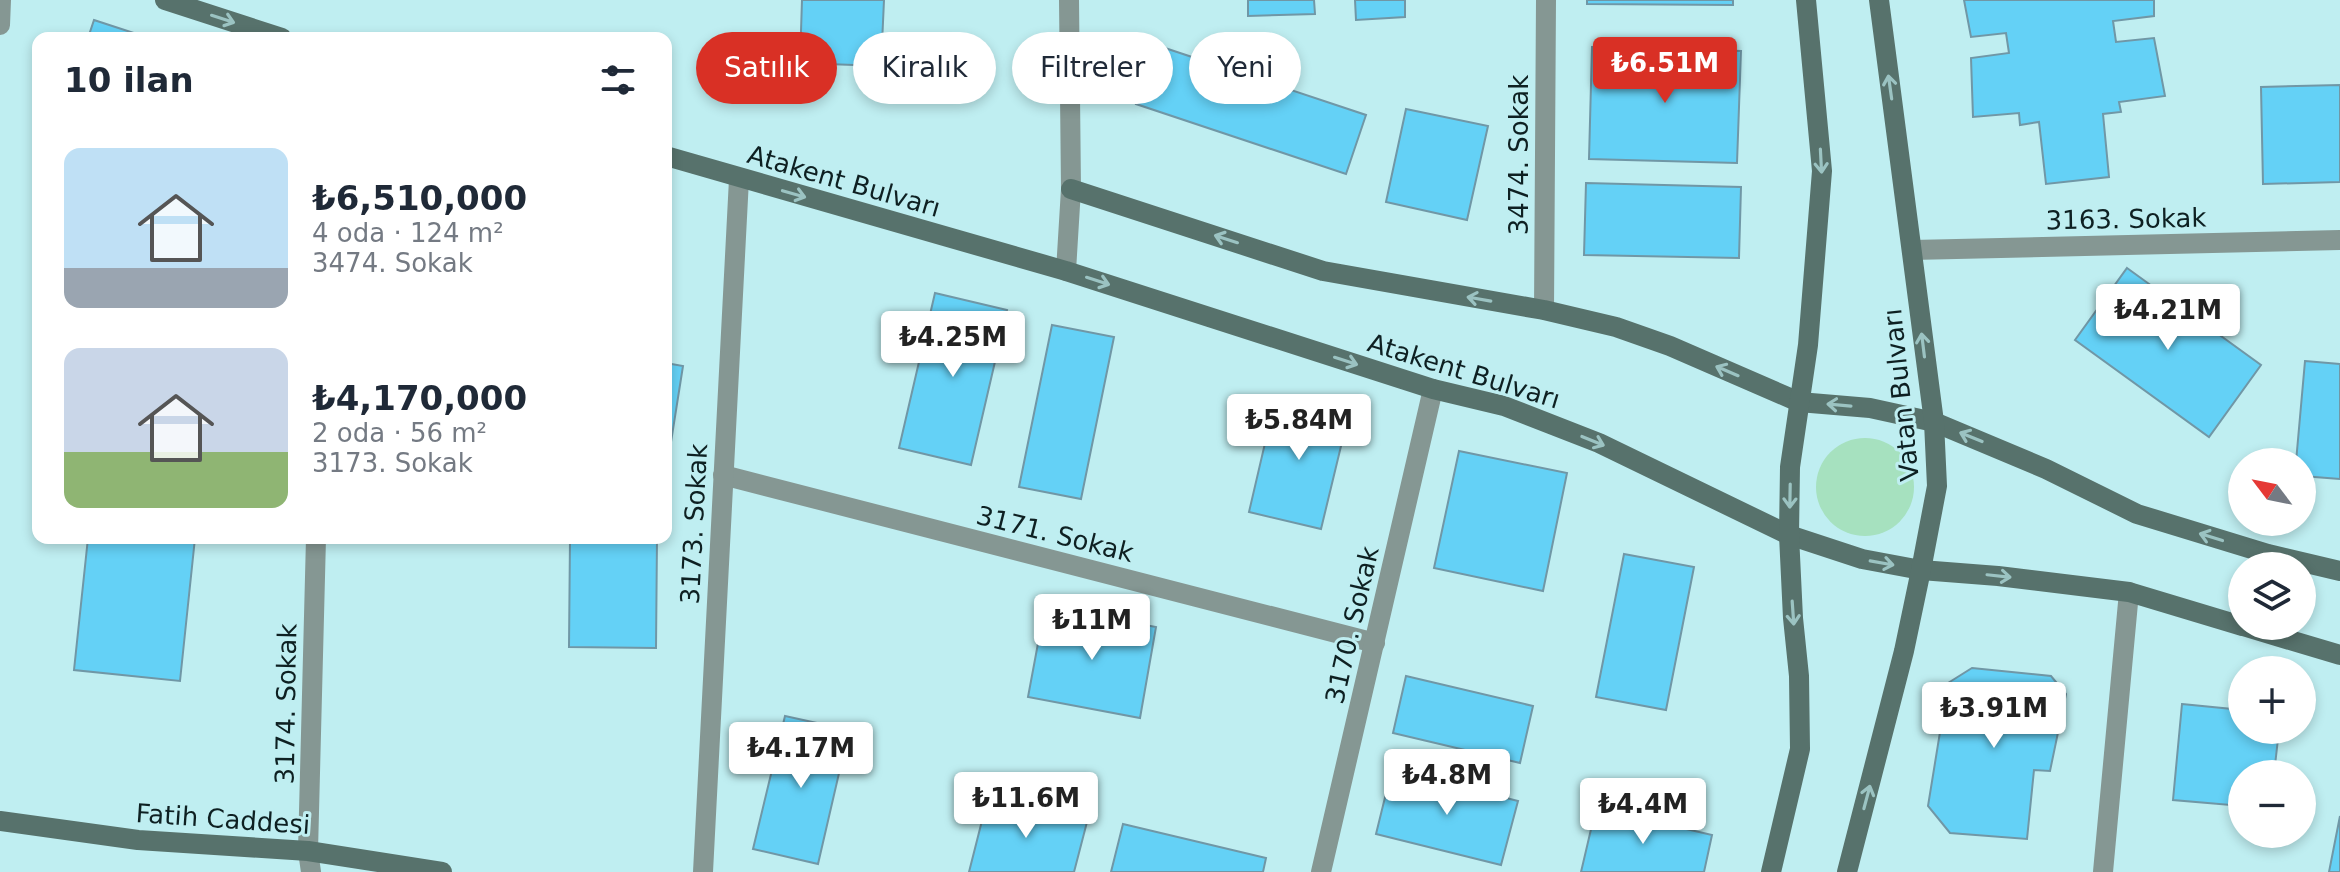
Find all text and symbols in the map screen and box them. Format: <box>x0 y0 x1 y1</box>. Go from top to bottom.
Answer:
one-way arrow <box>210 12 236 27</box>
chip: Satılık <box>696 32 837 104</box>
chip: Kiralık <box>853 32 996 104</box>
chip: Filtreler <box>1012 32 1173 104</box>
chip: Yeni <box>1189 32 1301 104</box>
pin: ₺6.51M <box>1600 37 1730 105</box>
text: ₺6.51M <box>1611 48 1719 78</box>
icon: filters <box>596 58 640 102</box>
text: 10 ilan <box>64 60 194 100</box>
one-way arrow <box>1883 74 1898 101</box>
street label: 3474. Sokak <box>1504 75 1534 235</box>
street label: Atakent Bulvarı <box>744 139 944 223</box>
one-way arrow <box>1814 147 1829 174</box>
text: ₺6,510,000 <box>312 178 527 218</box>
icon: home <box>128 180 224 276</box>
one-way arrow <box>781 188 807 203</box>
street label: 3163. Sokak <box>2045 203 2207 235</box>
text: 4 oda · 124 m² <box>312 218 504 248</box>
one-way arrow <box>1214 231 1239 245</box>
text: 3474. Sokak <box>312 248 473 278</box>
one-way arrow <box>1086 275 1111 290</box>
pin: ₺4.21M <box>2103 284 2233 352</box>
one-way arrow <box>1466 290 1492 305</box>
text: ₺4.21M <box>2114 295 2222 325</box>
street label: Vatan Bulvarı <box>1877 307 1925 483</box>
pin: ₺4.25M <box>888 311 1018 379</box>
text: ₺4.25M <box>899 322 1007 352</box>
street label: Atakent Bulvarı <box>1364 328 1564 414</box>
one-way arrow <box>1915 333 1930 358</box>
one-way arrow <box>1333 355 1358 370</box>
one-way arrow <box>1715 362 1740 377</box>
text: ₺4,170,000 <box>312 378 527 418</box>
icon: home <box>128 380 224 476</box>
pin: ₺5.84M <box>1234 394 1364 462</box>
one-way arrow <box>1826 397 1853 412</box>
text: ₺5.84M <box>1245 405 1353 435</box>
text: 2 oda · 56 m² <box>312 418 487 448</box>
one-way arrow <box>1959 428 1984 443</box>
one-way arrow <box>1580 435 1605 449</box>
street label: 3173. Sokak <box>675 443 713 605</box>
text: 3173. Sokak <box>312 448 473 478</box>
north arrow <box>2228 448 2316 536</box>
map controls <box>2228 448 2316 848</box>
one-way arrow <box>1782 482 1798 509</box>
street label: 3171. Sokak <box>973 500 1137 568</box>
one-way arrow <box>2198 528 2223 543</box>
street label: 3170. Sokak <box>1319 543 1385 707</box>
button: layers <box>2228 552 2316 640</box>
one-way arrow <box>1868 556 1894 571</box>
one-way arrow <box>1985 569 2012 584</box>
pin: ₺11M <box>1045 594 1139 662</box>
one-way arrow <box>1786 599 1801 626</box>
text: ₺11M <box>1052 605 1132 635</box>
street label: 3174. Sokak <box>270 623 302 785</box>
button: + <box>2228 656 2316 744</box>
pin: ₺3.91M <box>1929 682 2059 750</box>
text: ₺3.91M <box>1940 693 2048 723</box>
pin: ₺4.17M <box>736 722 866 790</box>
text: ₺4.17M <box>747 733 855 763</box>
pin: ₺4.8M <box>1391 749 1503 817</box>
text: ₺4.8M <box>1402 760 1492 790</box>
button: − <box>2228 760 2316 848</box>
pin: ₺11.6M <box>961 772 1091 840</box>
pin: ₺4.4M <box>1587 778 1699 846</box>
text: ₺11.6M <box>972 783 1080 813</box>
one-way arrow <box>1860 784 1875 810</box>
text: ₺4.4M <box>1598 789 1688 819</box>
street label: Fatih Caddesi <box>135 798 311 840</box>

